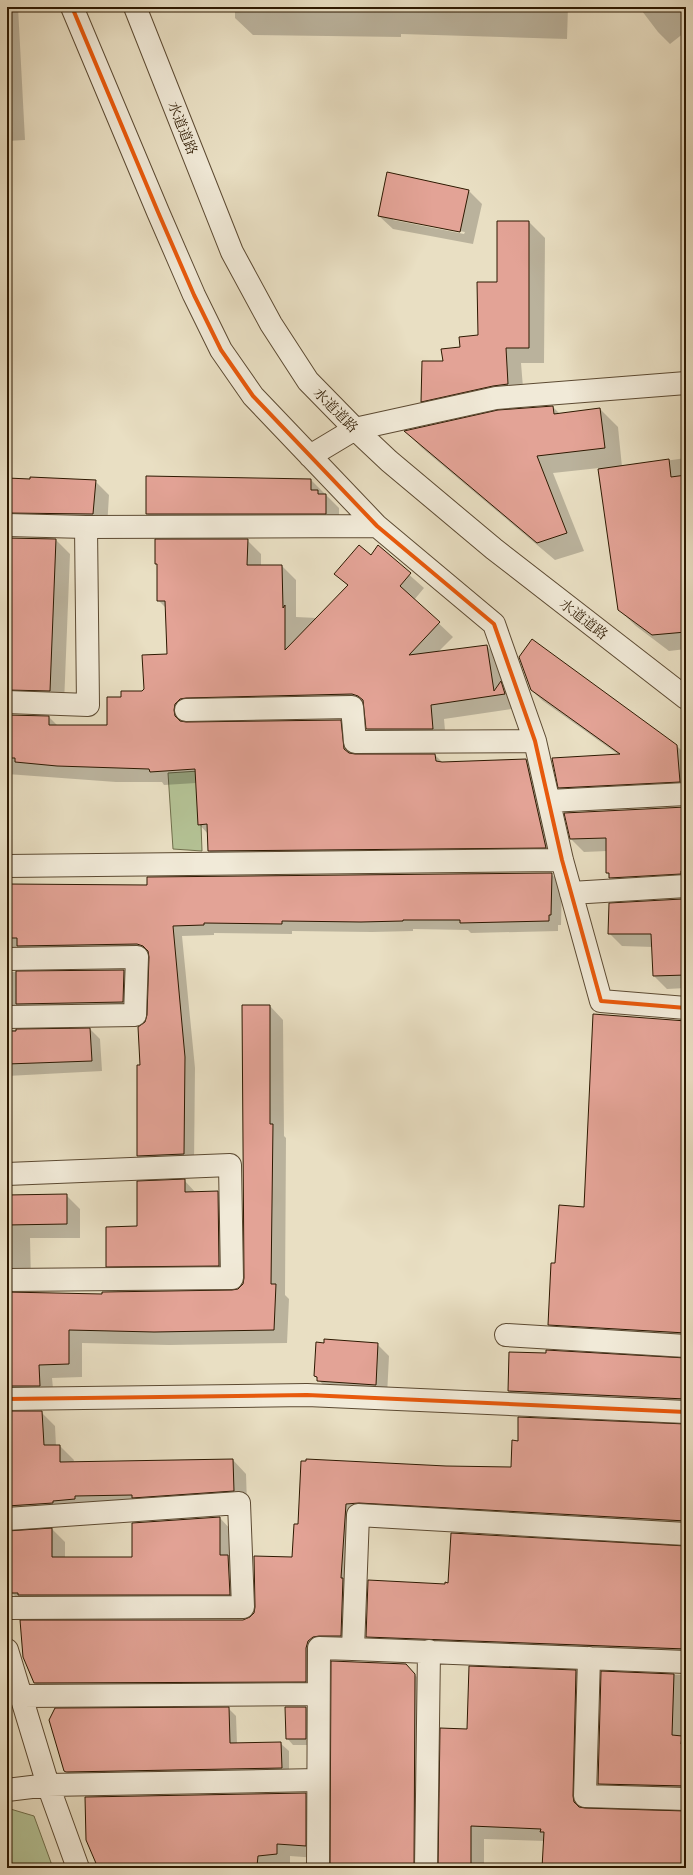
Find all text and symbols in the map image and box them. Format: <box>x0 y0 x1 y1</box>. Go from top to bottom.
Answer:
street label: 水道道路 <box>163 99 201 158</box>
street label: 水道道路 <box>309 385 361 437</box>
street label: 水道道路 <box>556 595 611 644</box>

